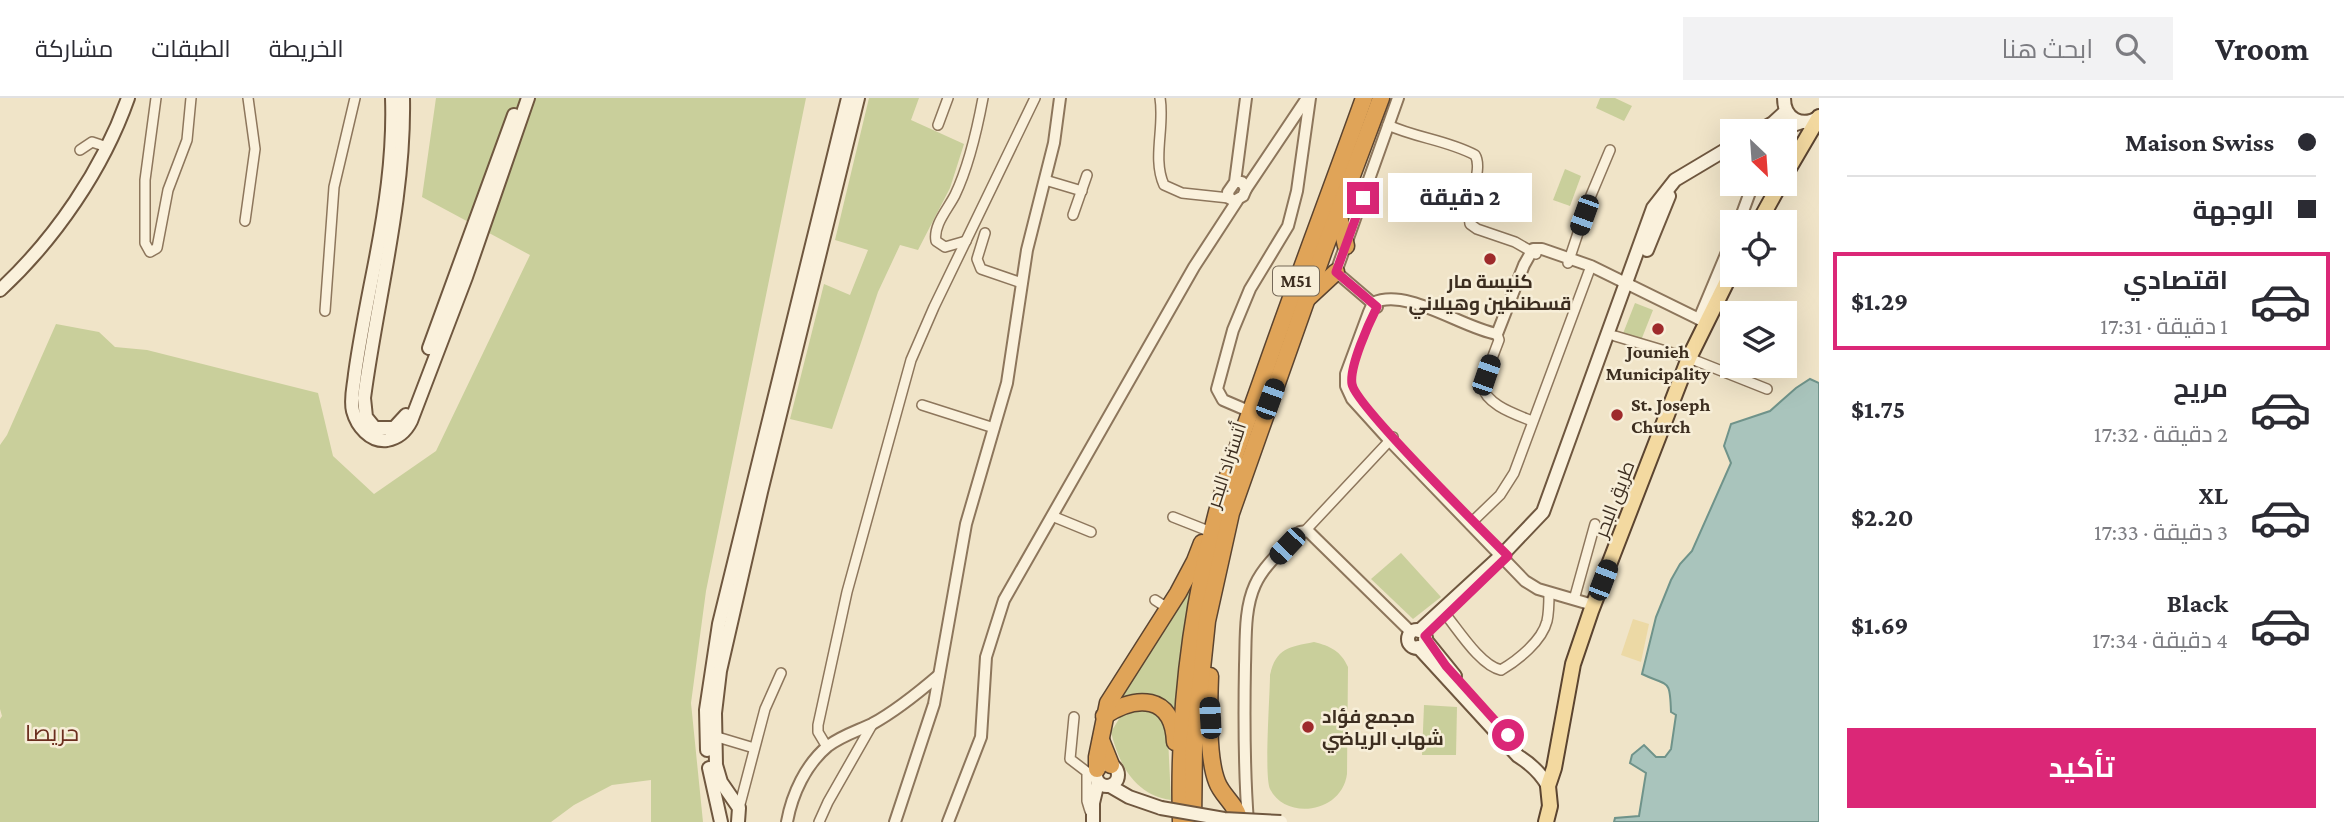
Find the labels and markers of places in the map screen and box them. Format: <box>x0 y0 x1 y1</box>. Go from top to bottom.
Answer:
marker: كنيسة مار قسطنطين وهيلاني <box>1482 251 1498 267</box>
place label: كنيسة مار قسطنطين وهيلاني <box>1408 271 1572 319</box>
marker: Jounieh Municipality <box>1650 321 1666 337</box>
place label: Jounieh Municipality <box>1606 341 1711 384</box>
place label: St. Joseph Church <box>1631 394 1710 437</box>
marker: St. Joseph Church <box>1609 407 1625 423</box>
place label: مجمع فؤاد شهاب الرياضي <box>1322 706 1444 753</box>
marker: مجمع فؤاد شهاب الرياضي <box>1300 719 1316 735</box>

